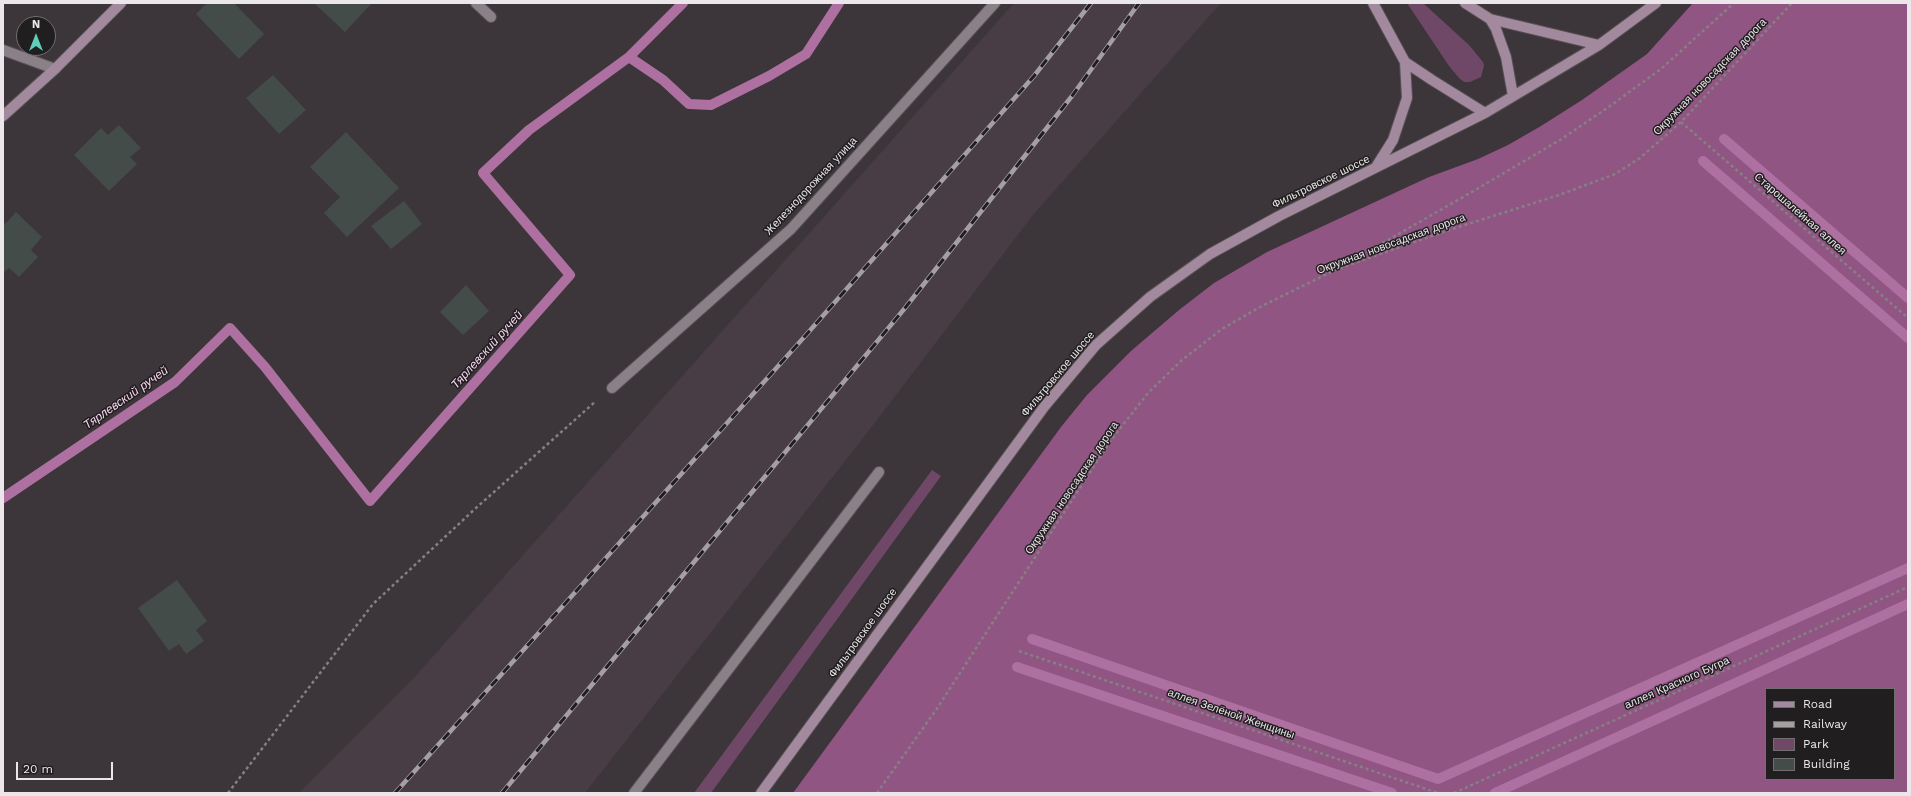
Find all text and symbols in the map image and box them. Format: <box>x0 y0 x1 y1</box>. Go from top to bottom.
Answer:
north arrow <box>16 16 56 56</box>
street label: Окружная новосадская дорога <box>1651 16 1769 138</box>
text: N <box>32 18 40 31</box>
street label: Железнодорожная улица <box>762 134 860 238</box>
street label: Фильтровское шоссе <box>1270 153 1372 211</box>
street label: Старошалейная аллея <box>1751 170 1849 258</box>
street label: Окружная новосадская дорога <box>1315 211 1467 277</box>
water label: Тярлевский ручей <box>448 308 526 392</box>
street label: Фильтровское шоссе <box>1018 329 1098 419</box>
water label: Тярлевский ручей <box>81 363 171 433</box>
street label: Окружная новосадская дорога <box>1023 419 1121 557</box>
street label: Фильтровское шоссе <box>826 586 900 680</box>
street label: аллея Красного Бугра <box>1622 654 1732 712</box>
street label: аллея Зелёной Женщины <box>1166 686 1296 742</box>
legend <box>1765 688 1895 780</box>
text: Road <box>1803 697 1832 711</box>
text: Railway <box>1803 717 1847 731</box>
text: Park <box>1803 737 1829 751</box>
scale bar <box>18 754 115 780</box>
text: Building <box>1803 757 1850 771</box>
text: 20 m <box>23 762 53 776</box>

